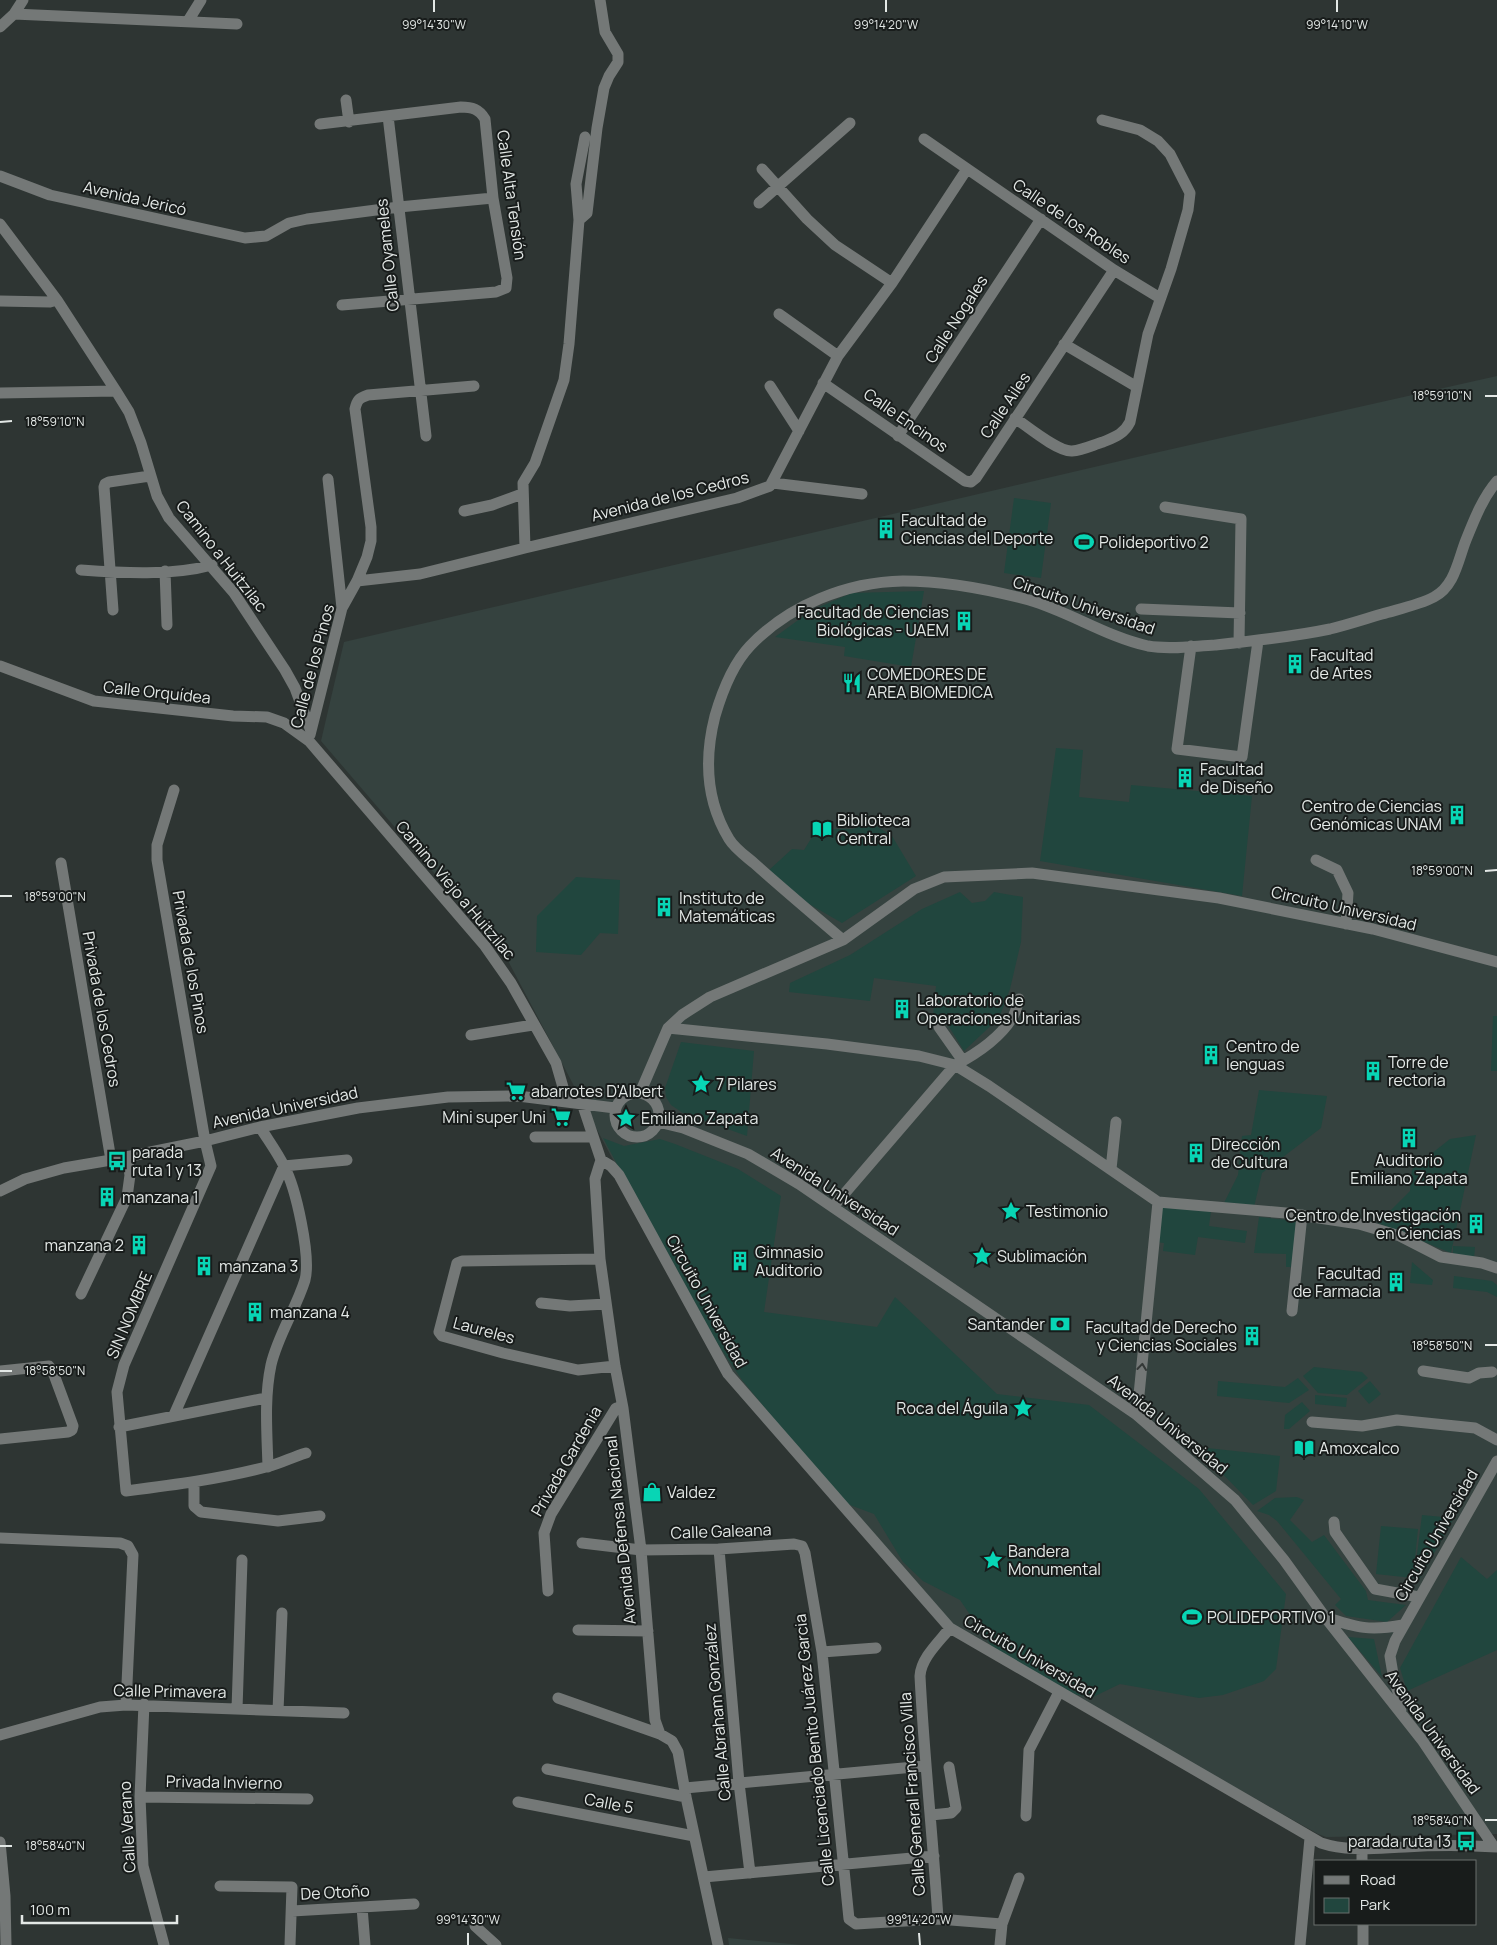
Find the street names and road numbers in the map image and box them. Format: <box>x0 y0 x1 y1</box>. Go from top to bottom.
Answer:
street label: Calle Alta Tensión <box>492 129 532 261</box>
street label: Calle de los Robles <box>1009 173 1135 269</box>
street label: Avenida Jericó <box>81 175 189 221</box>
street label: Calle Oyameles <box>370 198 404 312</box>
street label: Calle Nogales <box>919 271 993 367</box>
street label: Calle Ailes <box>975 367 1035 443</box>
street label: Calle Encinos <box>859 383 953 457</box>
street label: Avenida de los Cedros <box>589 466 751 526</box>
street label: Camino a Huitzilac <box>171 496 273 617</box>
street label: Circuito Universidad <box>1010 570 1158 640</box>
street label: Calle de los Pinos <box>285 601 339 731</box>
street label: Calle Orquídea <box>102 675 212 709</box>
street label: Camino Viejo a Huitzilac <box>391 816 521 964</box>
street label: Circuito Universidad <box>1269 881 1419 935</box>
street label: Privada de los Pinos <box>168 889 214 1035</box>
street label: Privada de los Cedros <box>77 929 127 1089</box>
street label: Avenida Universidad <box>210 1081 360 1133</box>
street label: Avenida Universidad <box>767 1141 903 1241</box>
street label: Circuito Universidad <box>661 1231 753 1371</box>
street label: SIN NOMBRE <box>101 1268 157 1362</box>
street label: Laureles <box>451 1311 517 1349</box>
street label: Avenida Universidad <box>1103 1369 1233 1479</box>
street label: Privada Gardenia <box>526 1402 606 1520</box>
street label: Avenida Defensa Nacional <box>599 1435 641 1625</box>
street label: Circuito Universidad <box>1389 1465 1483 1605</box>
street label: Calle Galeana <box>670 1518 772 1544</box>
street label: Circuito Universidad <box>960 1609 1100 1703</box>
street label: Calle Licenciado Benito Juárez Garcia <box>789 1613 839 1887</box>
street label: Calle Abraham González <box>698 1622 736 1802</box>
street label: Avenida Universidad <box>1381 1666 1485 1798</box>
street label: Calle Primavera <box>113 1679 227 1703</box>
street label: Calle General Francisco Villa <box>894 1691 930 1897</box>
street label: Privada Invierno <box>166 1770 282 1794</box>
street label: Calle Verano <box>114 1781 140 1873</box>
street label: Calle 5 <box>583 1787 635 1819</box>
street label: De Otoño <box>300 1879 370 1905</box>

